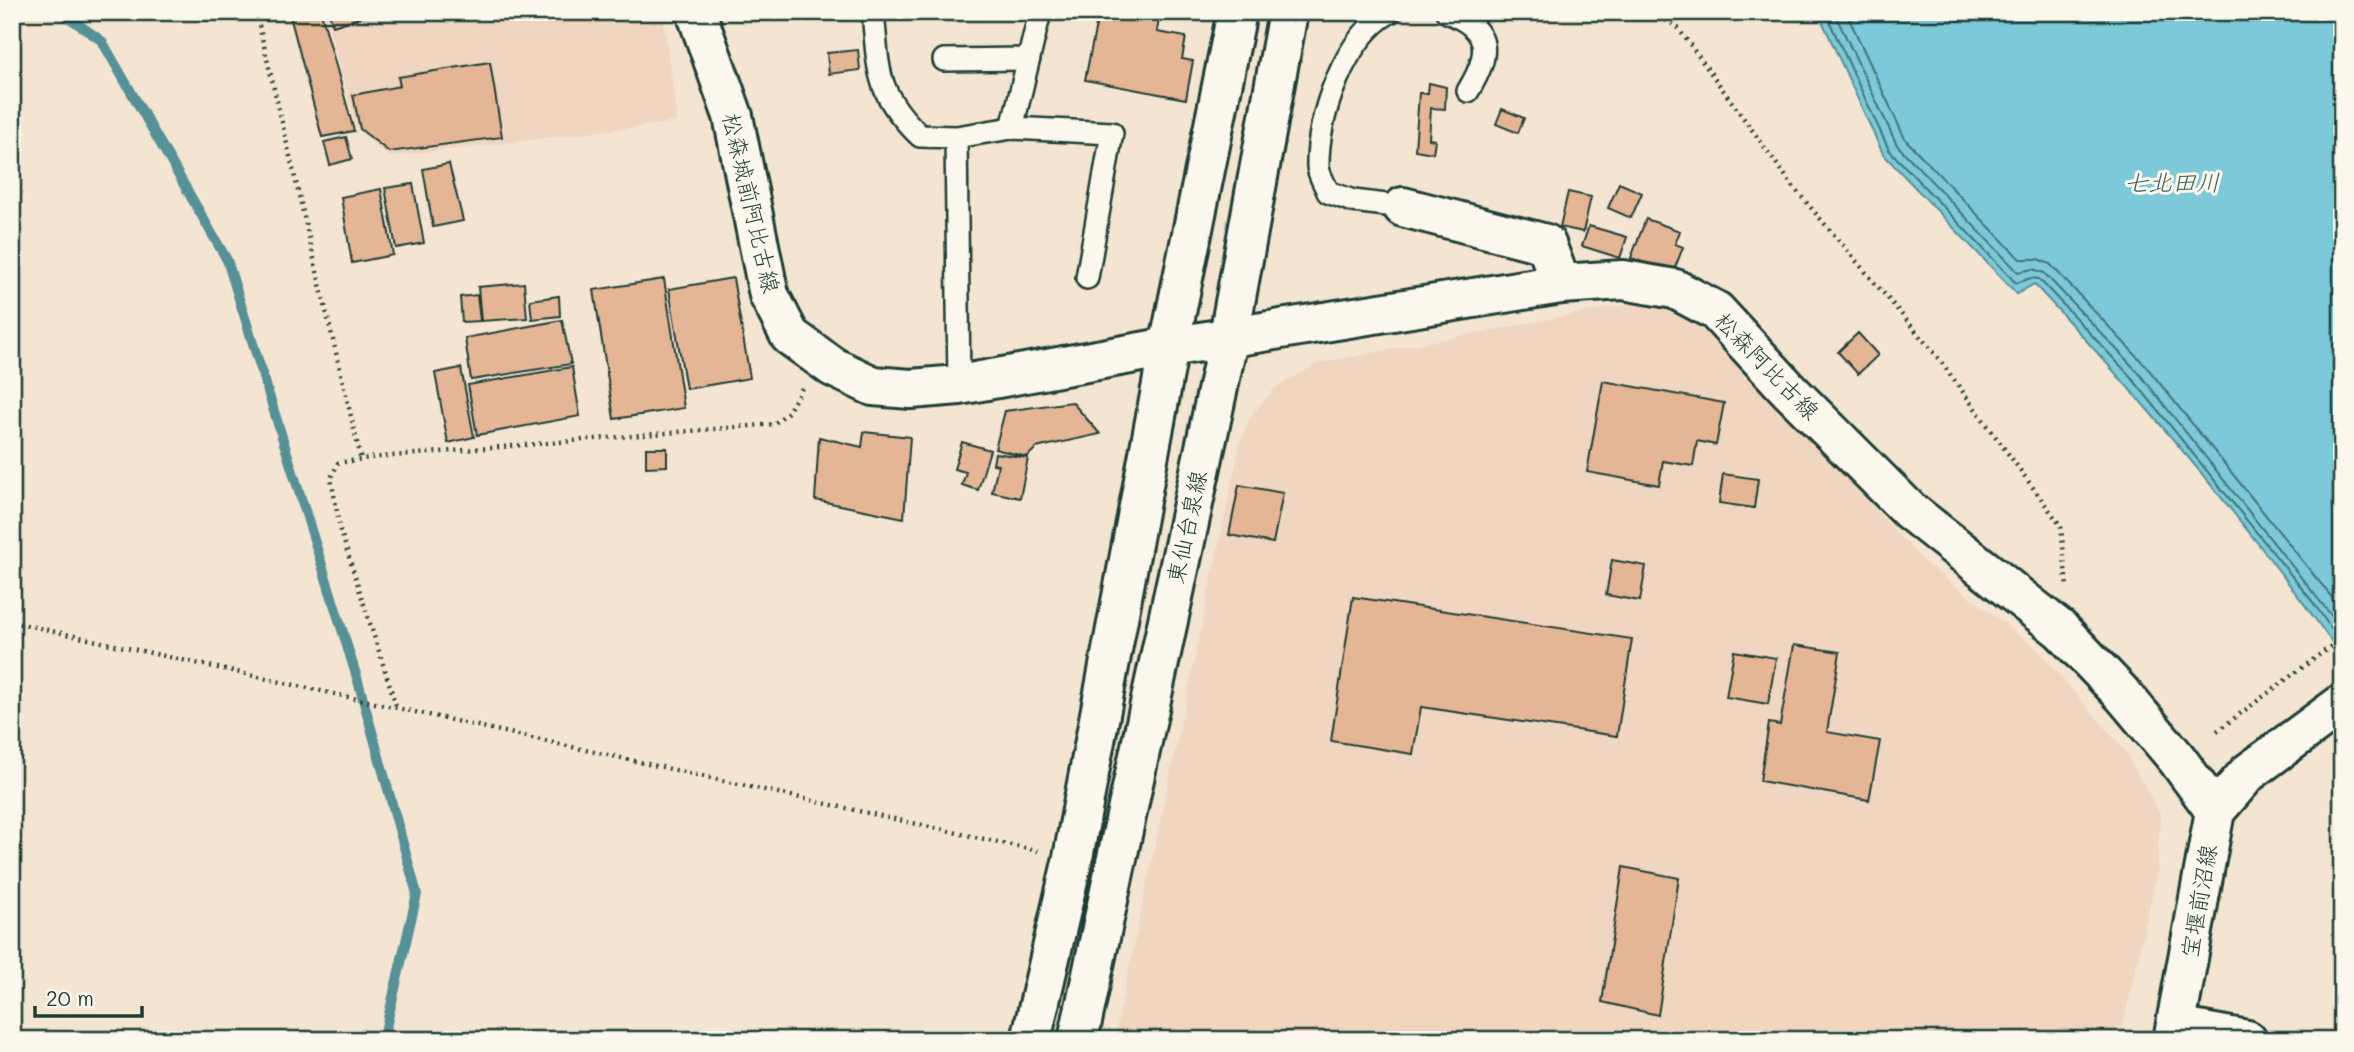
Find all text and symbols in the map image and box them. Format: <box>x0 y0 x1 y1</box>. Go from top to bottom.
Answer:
street label: 松森城前阿比古線 <box>717 110 787 296</box>
water label: 七北田川 <box>2124 166 2220 197</box>
street label: 松森阿比古線 <box>1709 305 1826 425</box>
street label: 東仙台泉線 <box>1159 467 1213 586</box>
street label: 宝堰前沼線 <box>2173 842 2223 960</box>
scale bar <box>35 975 142 1019</box>
text: 20 m <box>46 984 94 1011</box>

